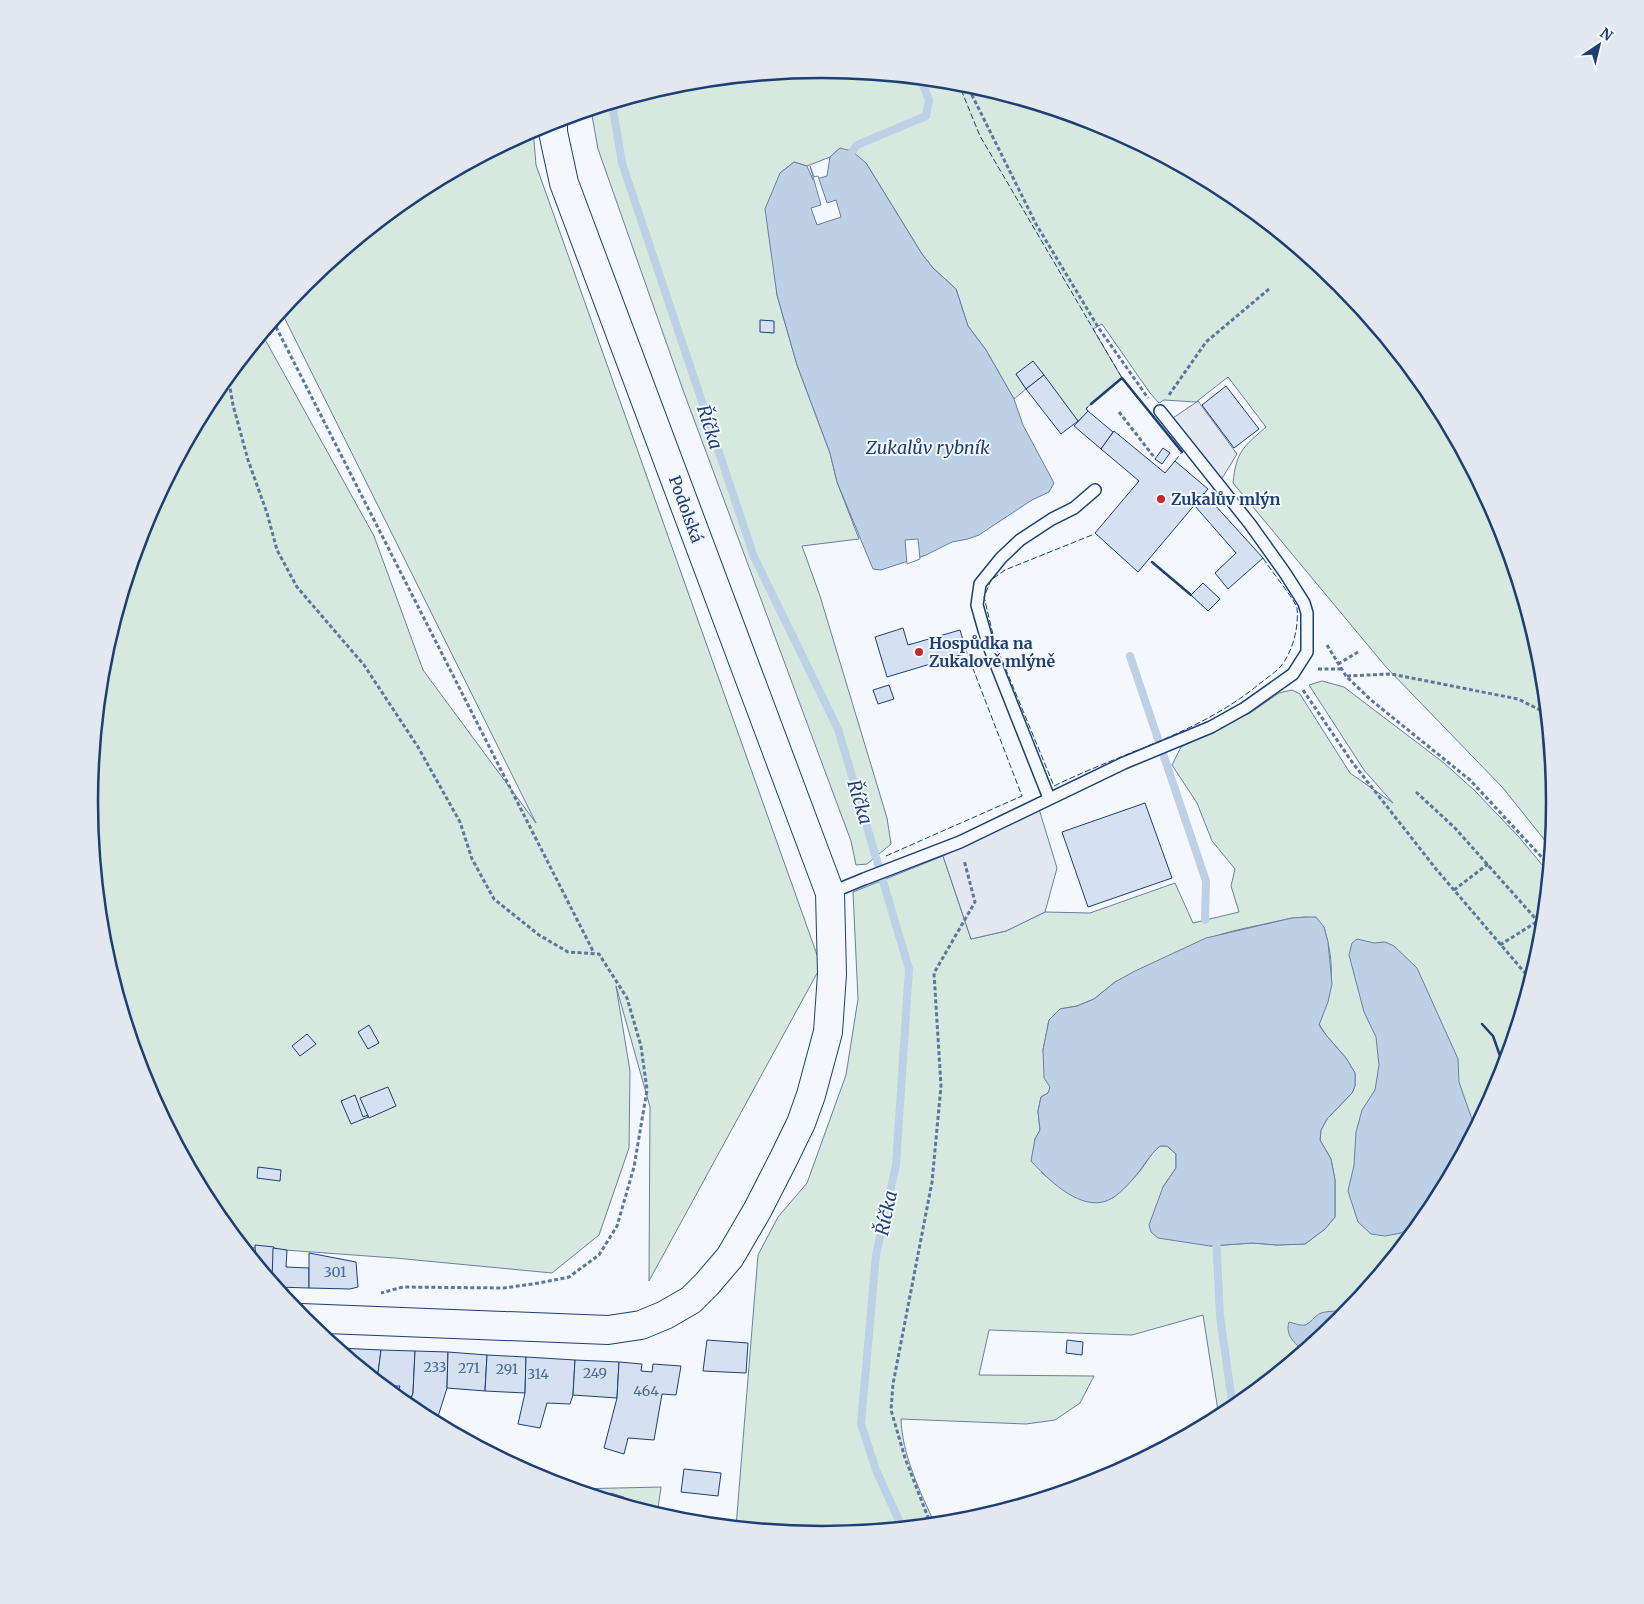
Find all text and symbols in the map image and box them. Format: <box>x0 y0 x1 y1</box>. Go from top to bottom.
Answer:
north arrow <box>1574 20 1624 70</box>
text: N <box>1597 24 1616 45</box>
water label: Říčka <box>692 402 728 452</box>
water label: Zukalův rybník <box>865 436 990 459</box>
street label: Podolská <box>665 473 708 546</box>
place label: Zukalův mlýn <box>1171 489 1281 509</box>
marker: Zukalův mlýn <box>1155 493 1167 505</box>
place label: Hospůdka na Zukalově mlýně <box>929 633 1055 671</box>
marker: Hospůdka na Zukalově mlýně <box>913 646 925 658</box>
water label: Říčka <box>842 777 878 827</box>
water label: Říčka <box>870 1188 902 1238</box>
house number: 301 <box>324 1263 346 1281</box>
house number: 233 <box>423 1358 447 1376</box>
house number: 271 <box>458 1359 480 1377</box>
house number: 291 <box>496 1360 518 1378</box>
house number: 249 <box>583 1364 607 1382</box>
house number: 314 <box>527 1365 549 1383</box>
house number: 464 <box>633 1382 659 1400</box>

